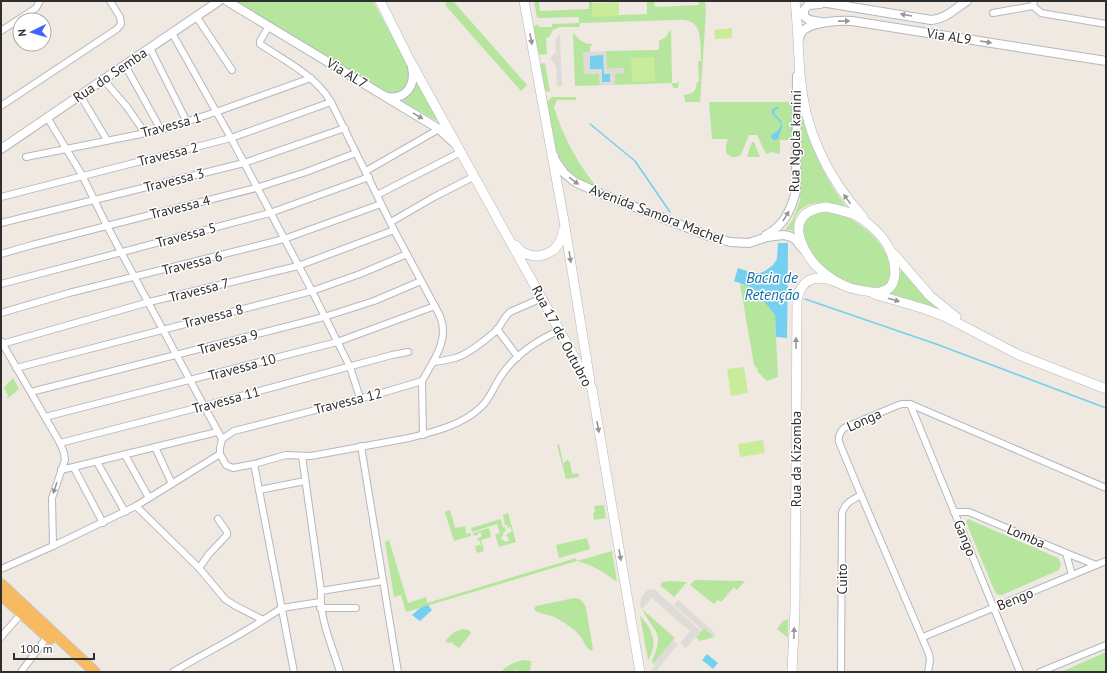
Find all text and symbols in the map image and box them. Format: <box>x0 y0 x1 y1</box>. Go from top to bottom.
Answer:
north arrow <box>12 12 52 52</box>
one-way arrow <box>900 12 912 18</box>
one-way arrow <box>838 18 851 24</box>
street label: Via AL9 <box>924 23 973 48</box>
text: N <box>15 29 29 37</box>
one-way arrow <box>528 33 534 45</box>
one-way arrow <box>980 39 992 45</box>
street label: Rua do Semba <box>69 44 151 106</box>
street label: Via AL7 <box>322 53 371 92</box>
street label: Rua Ngola kanini <box>785 90 805 192</box>
street label: Travessa 1 <box>139 108 203 142</box>
one-way arrow <box>412 113 424 120</box>
street label: Travessa 2 <box>136 138 200 170</box>
street label: Travessa 3 <box>142 164 206 196</box>
one-way arrow <box>569 176 579 184</box>
street label: Avenida Samora Machel <box>587 180 727 248</box>
street label: Travessa 4 <box>148 191 213 223</box>
one-way arrow <box>844 194 852 204</box>
one-way arrow <box>783 211 790 222</box>
street label: Travessa 5 <box>154 218 218 252</box>
street label: Travessa 6 <box>160 247 224 279</box>
one-way arrow <box>567 251 573 263</box>
water label: Bacia de Retenção <box>745 268 799 304</box>
street label: Travessa 7 <box>167 274 231 306</box>
street label: Rua 17 de Outubro <box>528 282 596 390</box>
one-way arrow <box>889 297 901 303</box>
street label: Travessa 8 <box>181 300 245 332</box>
street label: Travessa 9 <box>196 325 260 359</box>
one-way arrow <box>793 337 800 349</box>
street label: Travessa 10 <box>206 349 278 385</box>
street label: Travessa 11 <box>190 382 262 418</box>
street label: Travessa 12 <box>312 384 384 418</box>
street label: Longa <box>844 404 884 436</box>
street label: Rua da Kizomba <box>787 411 805 507</box>
one-way arrow <box>595 421 601 433</box>
one-way arrow <box>52 482 58 494</box>
street label: Gango <box>949 517 981 559</box>
street label: Lomba <box>1004 520 1048 552</box>
one-way arrow <box>617 549 623 561</box>
street label: Cuito <box>833 563 851 595</box>
street label: Bengo <box>994 584 1036 614</box>
one-way arrow <box>791 626 797 639</box>
scale bar <box>14 635 94 661</box>
text: 100 m <box>20 641 53 656</box>

